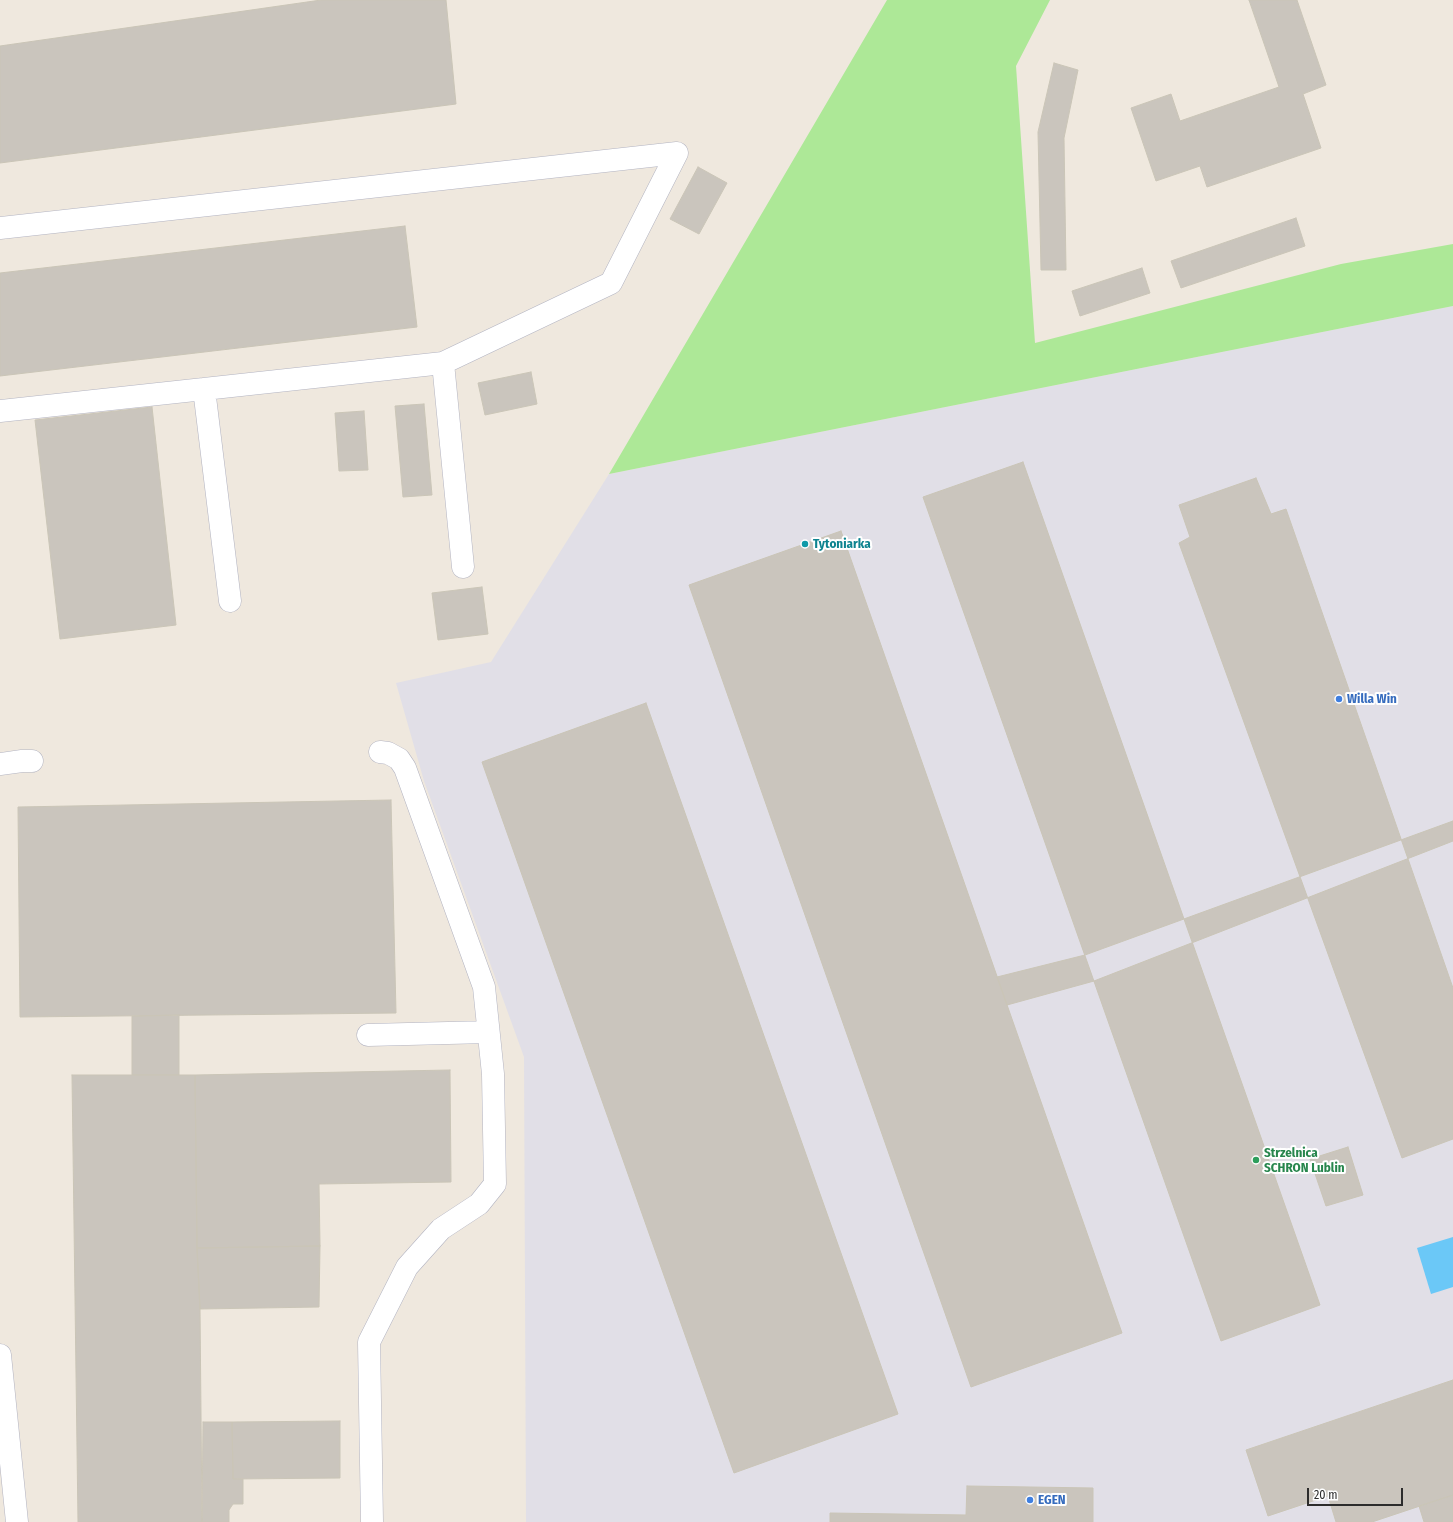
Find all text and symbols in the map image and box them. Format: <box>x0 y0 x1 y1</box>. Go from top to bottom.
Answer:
place label: Tytoniarka <box>813 536 871 552</box>
marker: Tytoniarka <box>800 539 810 549</box>
place label: Willa Win <box>1347 691 1397 707</box>
marker: Willa Win <box>1334 694 1344 704</box>
place label: Strzelnica SCHRON Lublin <box>1264 1145 1345 1176</box>
marker: Strzelnica SCHRON Lublin <box>1251 1155 1261 1165</box>
scale bar <box>1309 1480 1405 1506</box>
text: 20 m <box>1314 1488 1338 1502</box>
place label: EGEN <box>1038 1492 1066 1508</box>
marker: EGEN <box>1025 1495 1035 1505</box>

